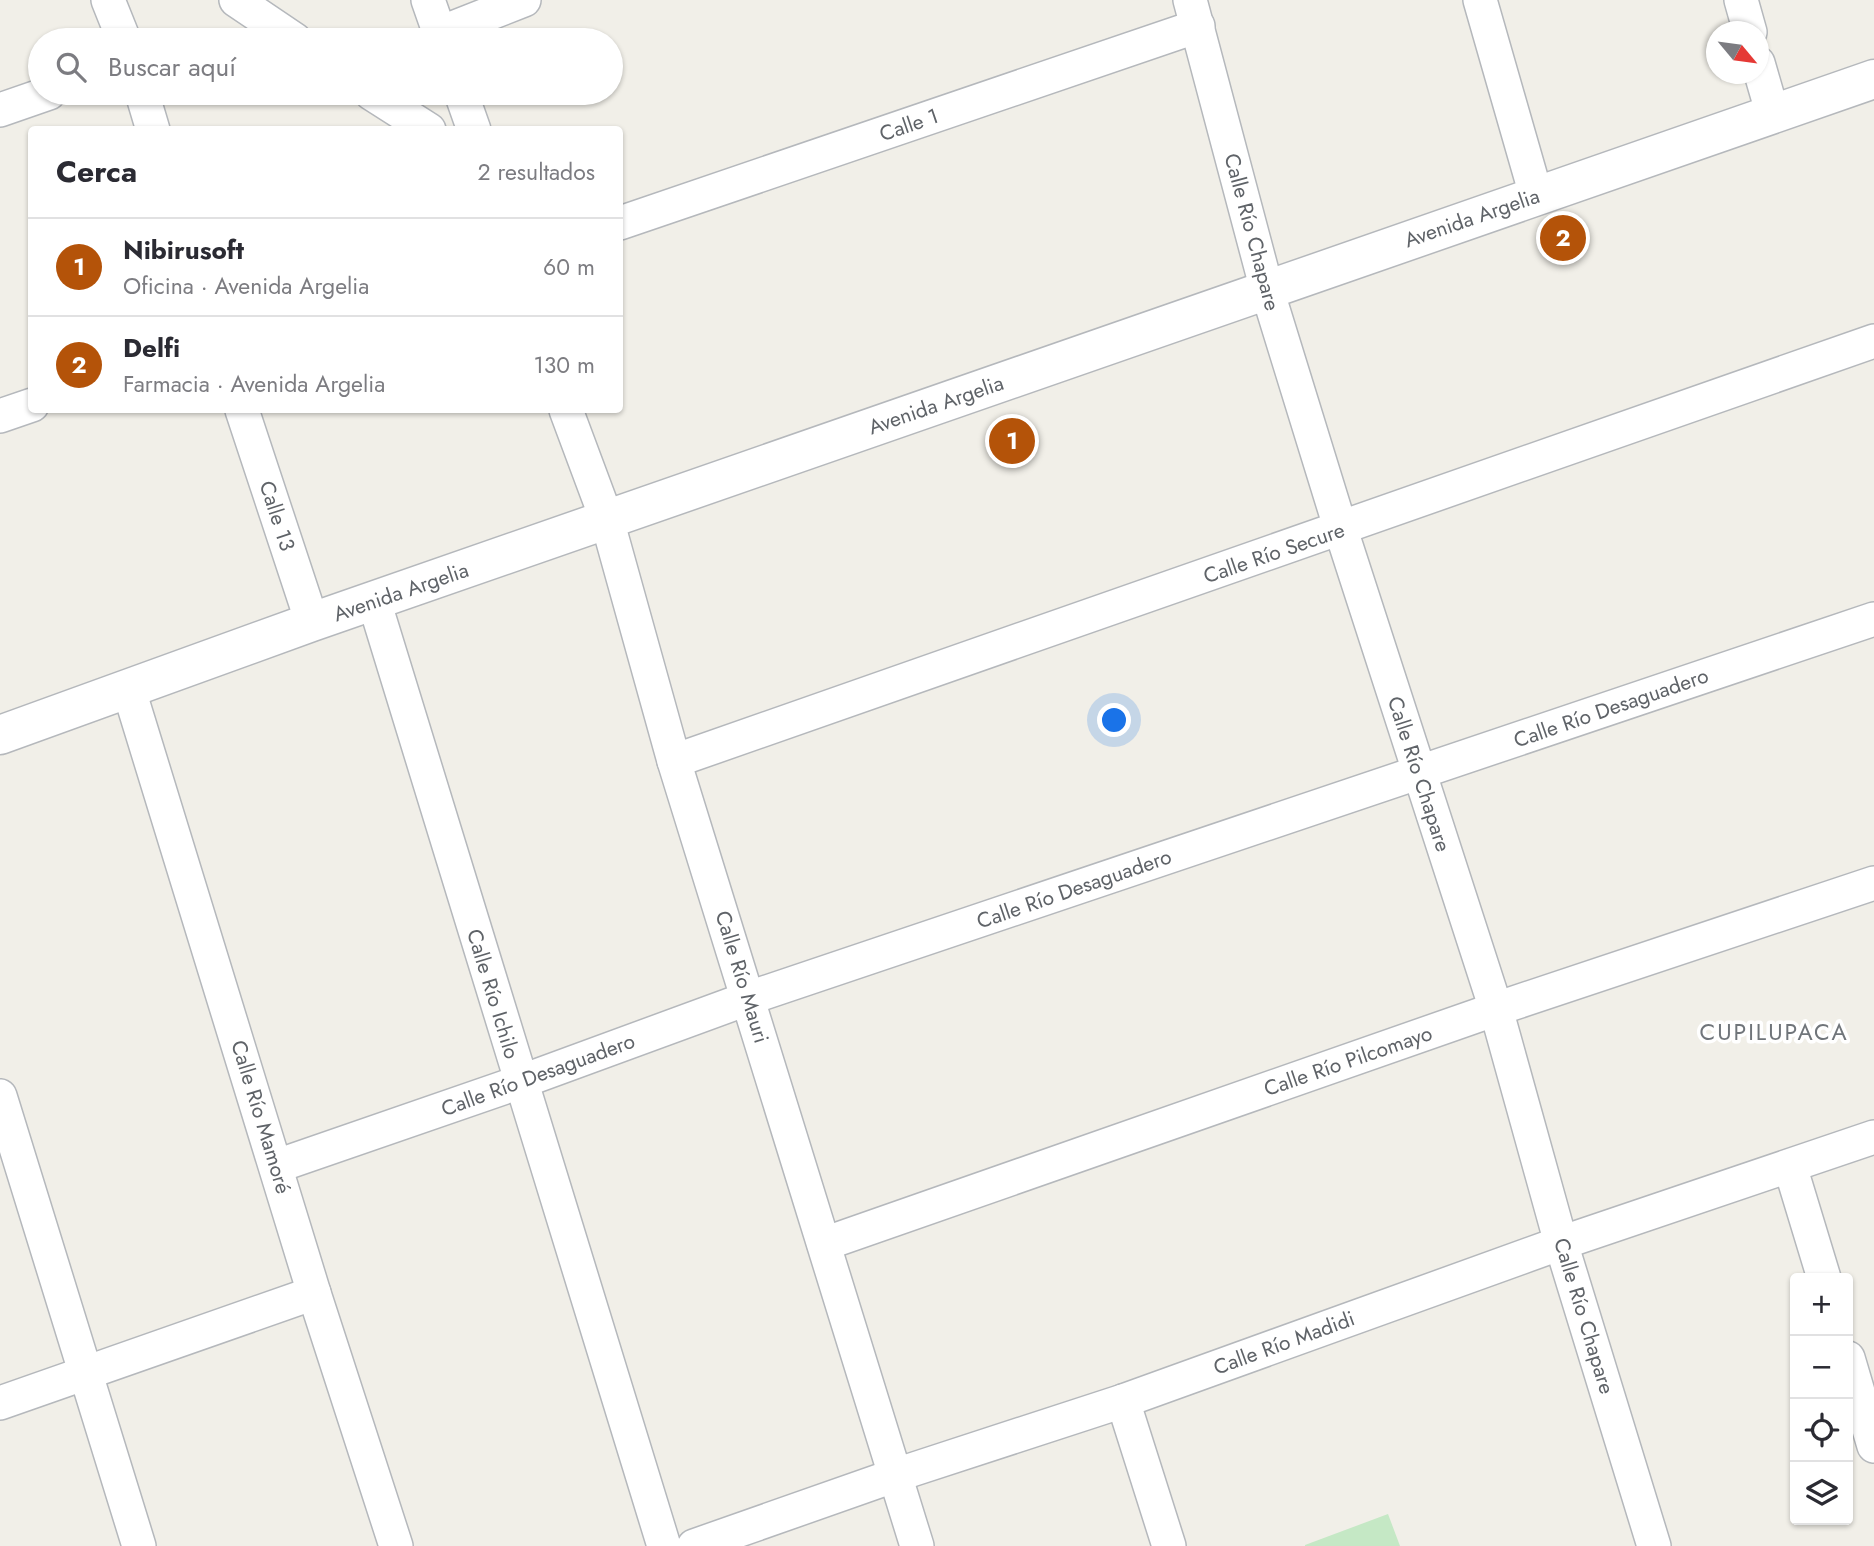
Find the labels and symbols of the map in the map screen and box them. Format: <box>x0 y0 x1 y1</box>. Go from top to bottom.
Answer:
north arrow <box>1706 21 1769 84</box>
street label: Calle 1 <box>875 101 943 149</box>
street label: Calle Río Chapare <box>1217 150 1287 314</box>
street label: Avenida Argelia <box>1400 181 1544 255</box>
pin: 2 <box>1540 212 1586 264</box>
street label: Avenida Argelia <box>864 368 1008 442</box>
pin: 1 <box>989 415 1035 467</box>
street label: Calle 13 <box>252 477 302 555</box>
street label: Calle Río Secure <box>1199 515 1349 591</box>
street label: Avenida Argelia <box>329 555 473 629</box>
street label: Calle Río Desaguadero <box>1510 661 1712 755</box>
street label: Calle Río Chapare <box>1380 693 1458 856</box>
your location <box>1097 703 1131 737</box>
street label: Calle Río Desaguadero <box>973 842 1175 936</box>
street label: Calle Río Mauri <box>708 907 776 1047</box>
street label: Calle Río Ichilo <box>459 925 527 1063</box>
district label: CUPILUPACA <box>1699 1015 1849 1049</box>
street label: Calle Río Pilcomayo <box>1260 1018 1436 1104</box>
street label: Calle Río Desaguadero <box>437 1026 639 1124</box>
street label: Calle Río Mamoré <box>223 1037 299 1198</box>
street label: Calle Río Chapare <box>1546 1234 1622 1398</box>
street label: Calle Río Madidi <box>1209 1304 1359 1382</box>

